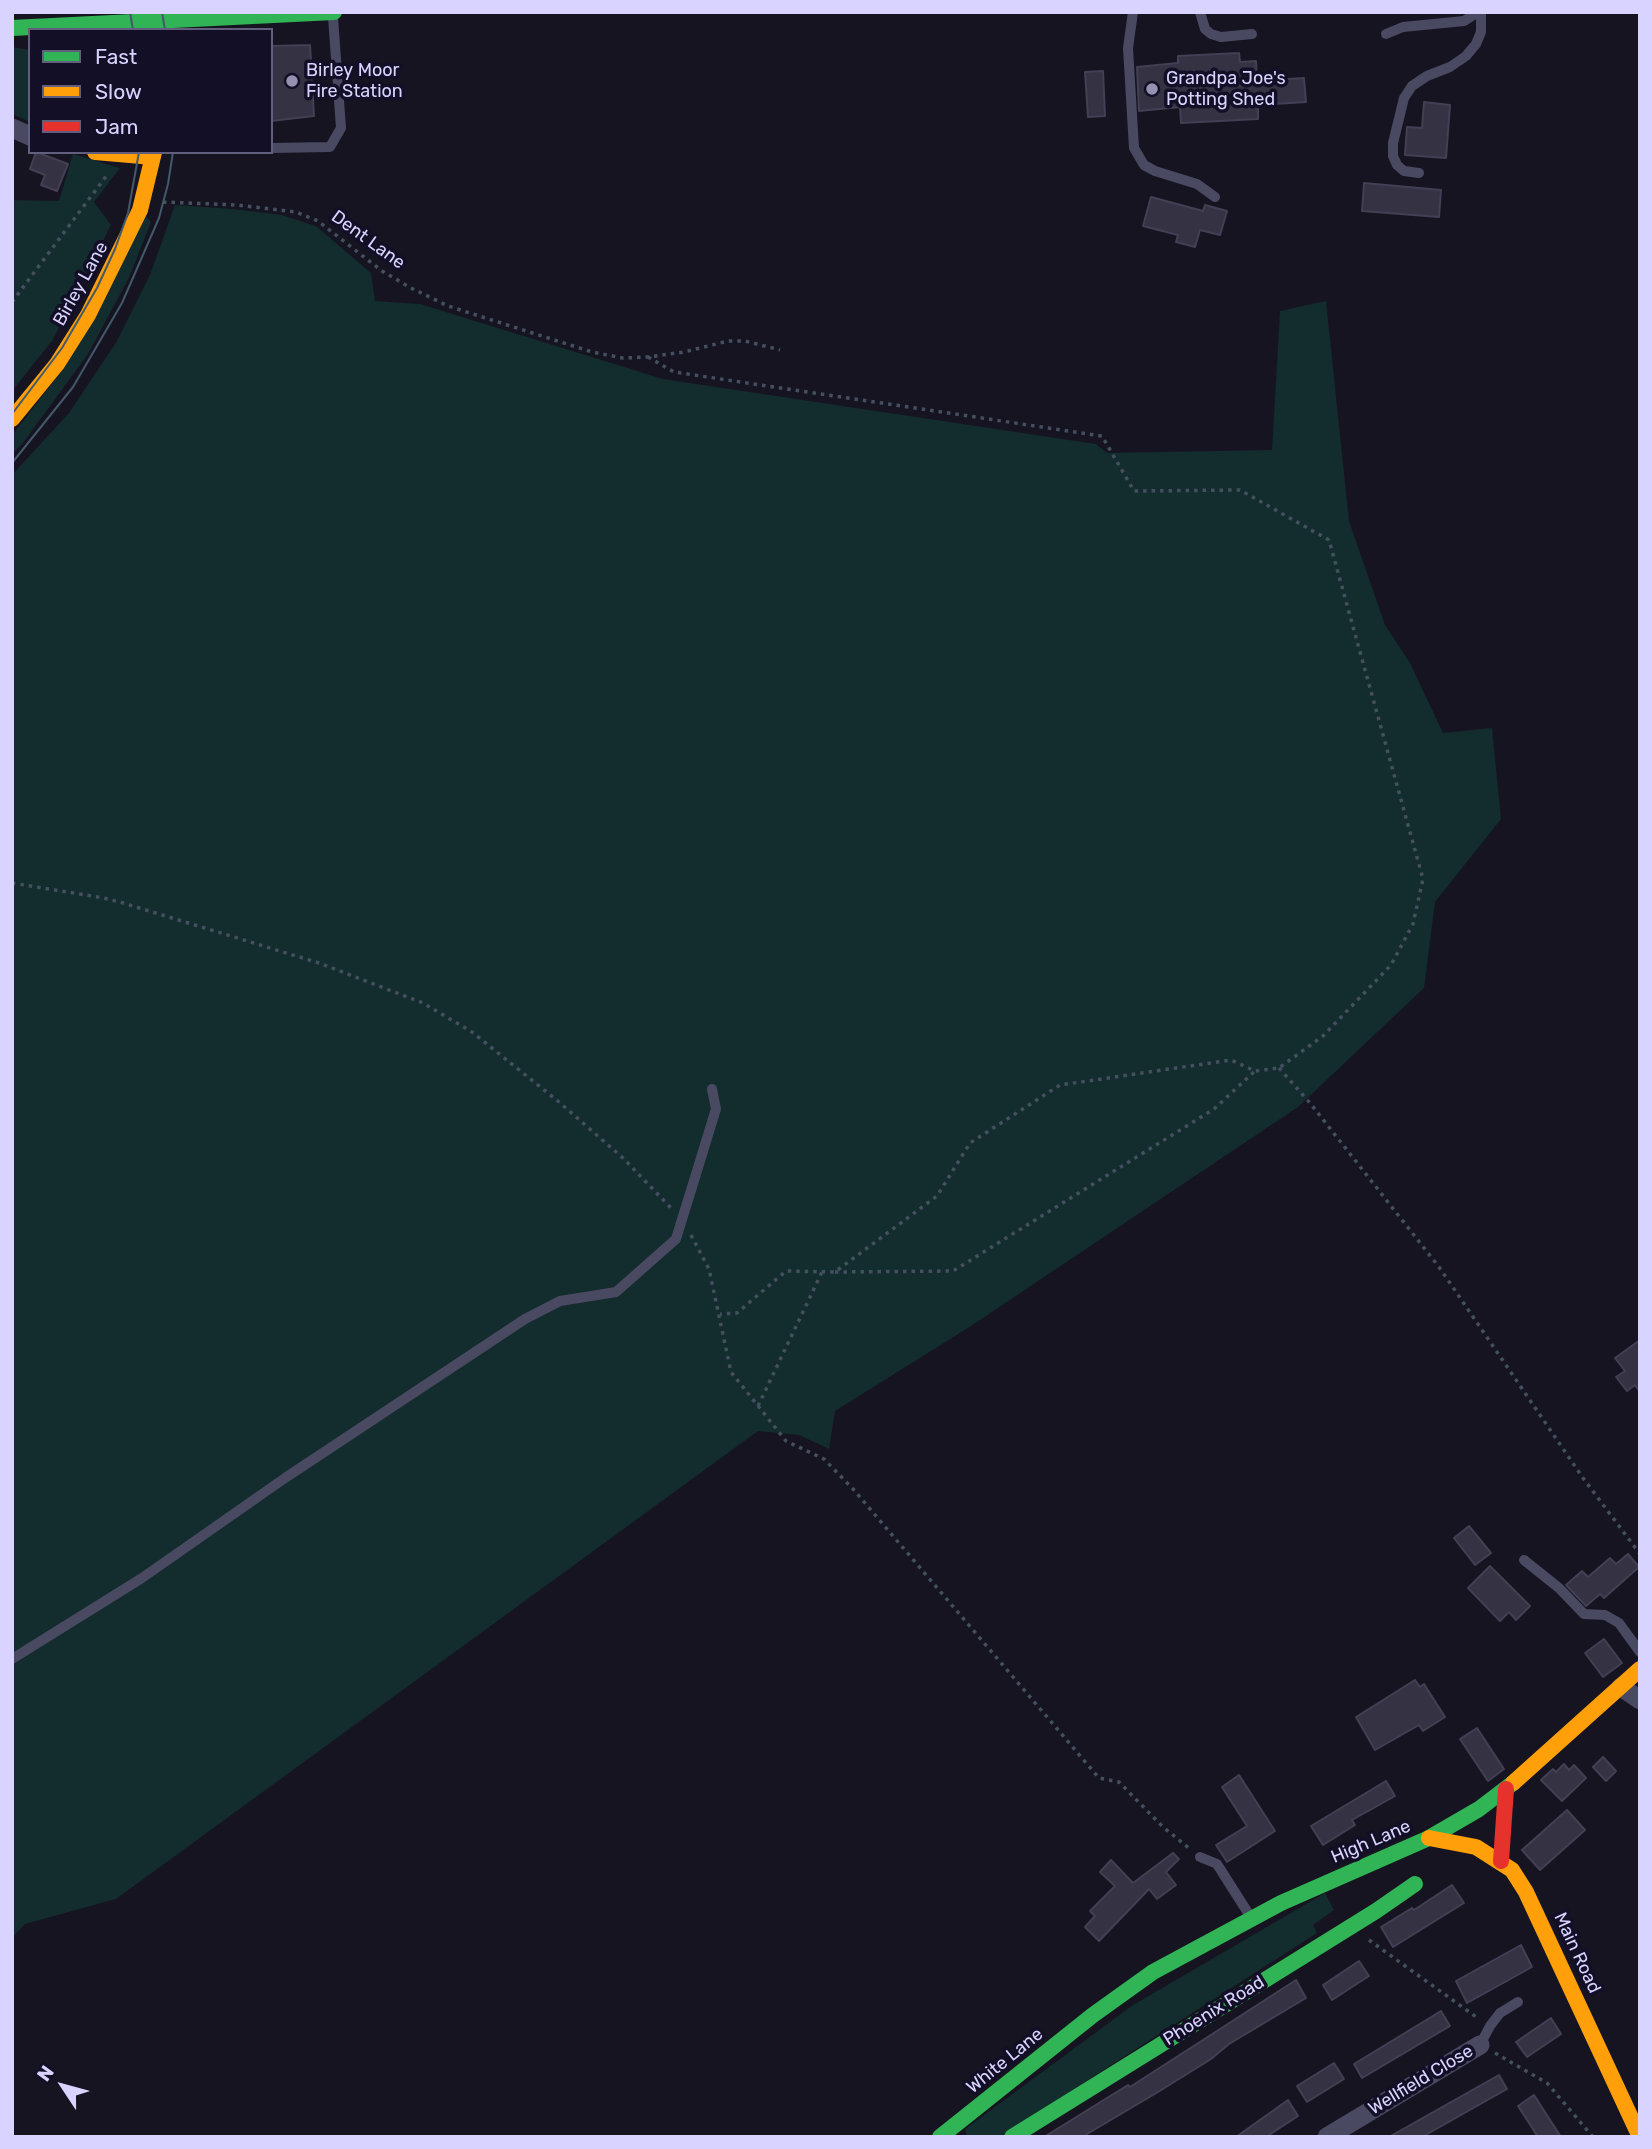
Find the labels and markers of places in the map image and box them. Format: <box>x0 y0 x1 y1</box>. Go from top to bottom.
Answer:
place label: Birley Moor Fire Station <box>306 60 403 102</box>
place label: Grandpa Joe's Potting Shed <box>1166 68 1286 110</box>
marker: Birley Moor Fire Station <box>284 73 300 89</box>
marker: Grandpa Joe's Potting Shed <box>1144 81 1160 97</box>

